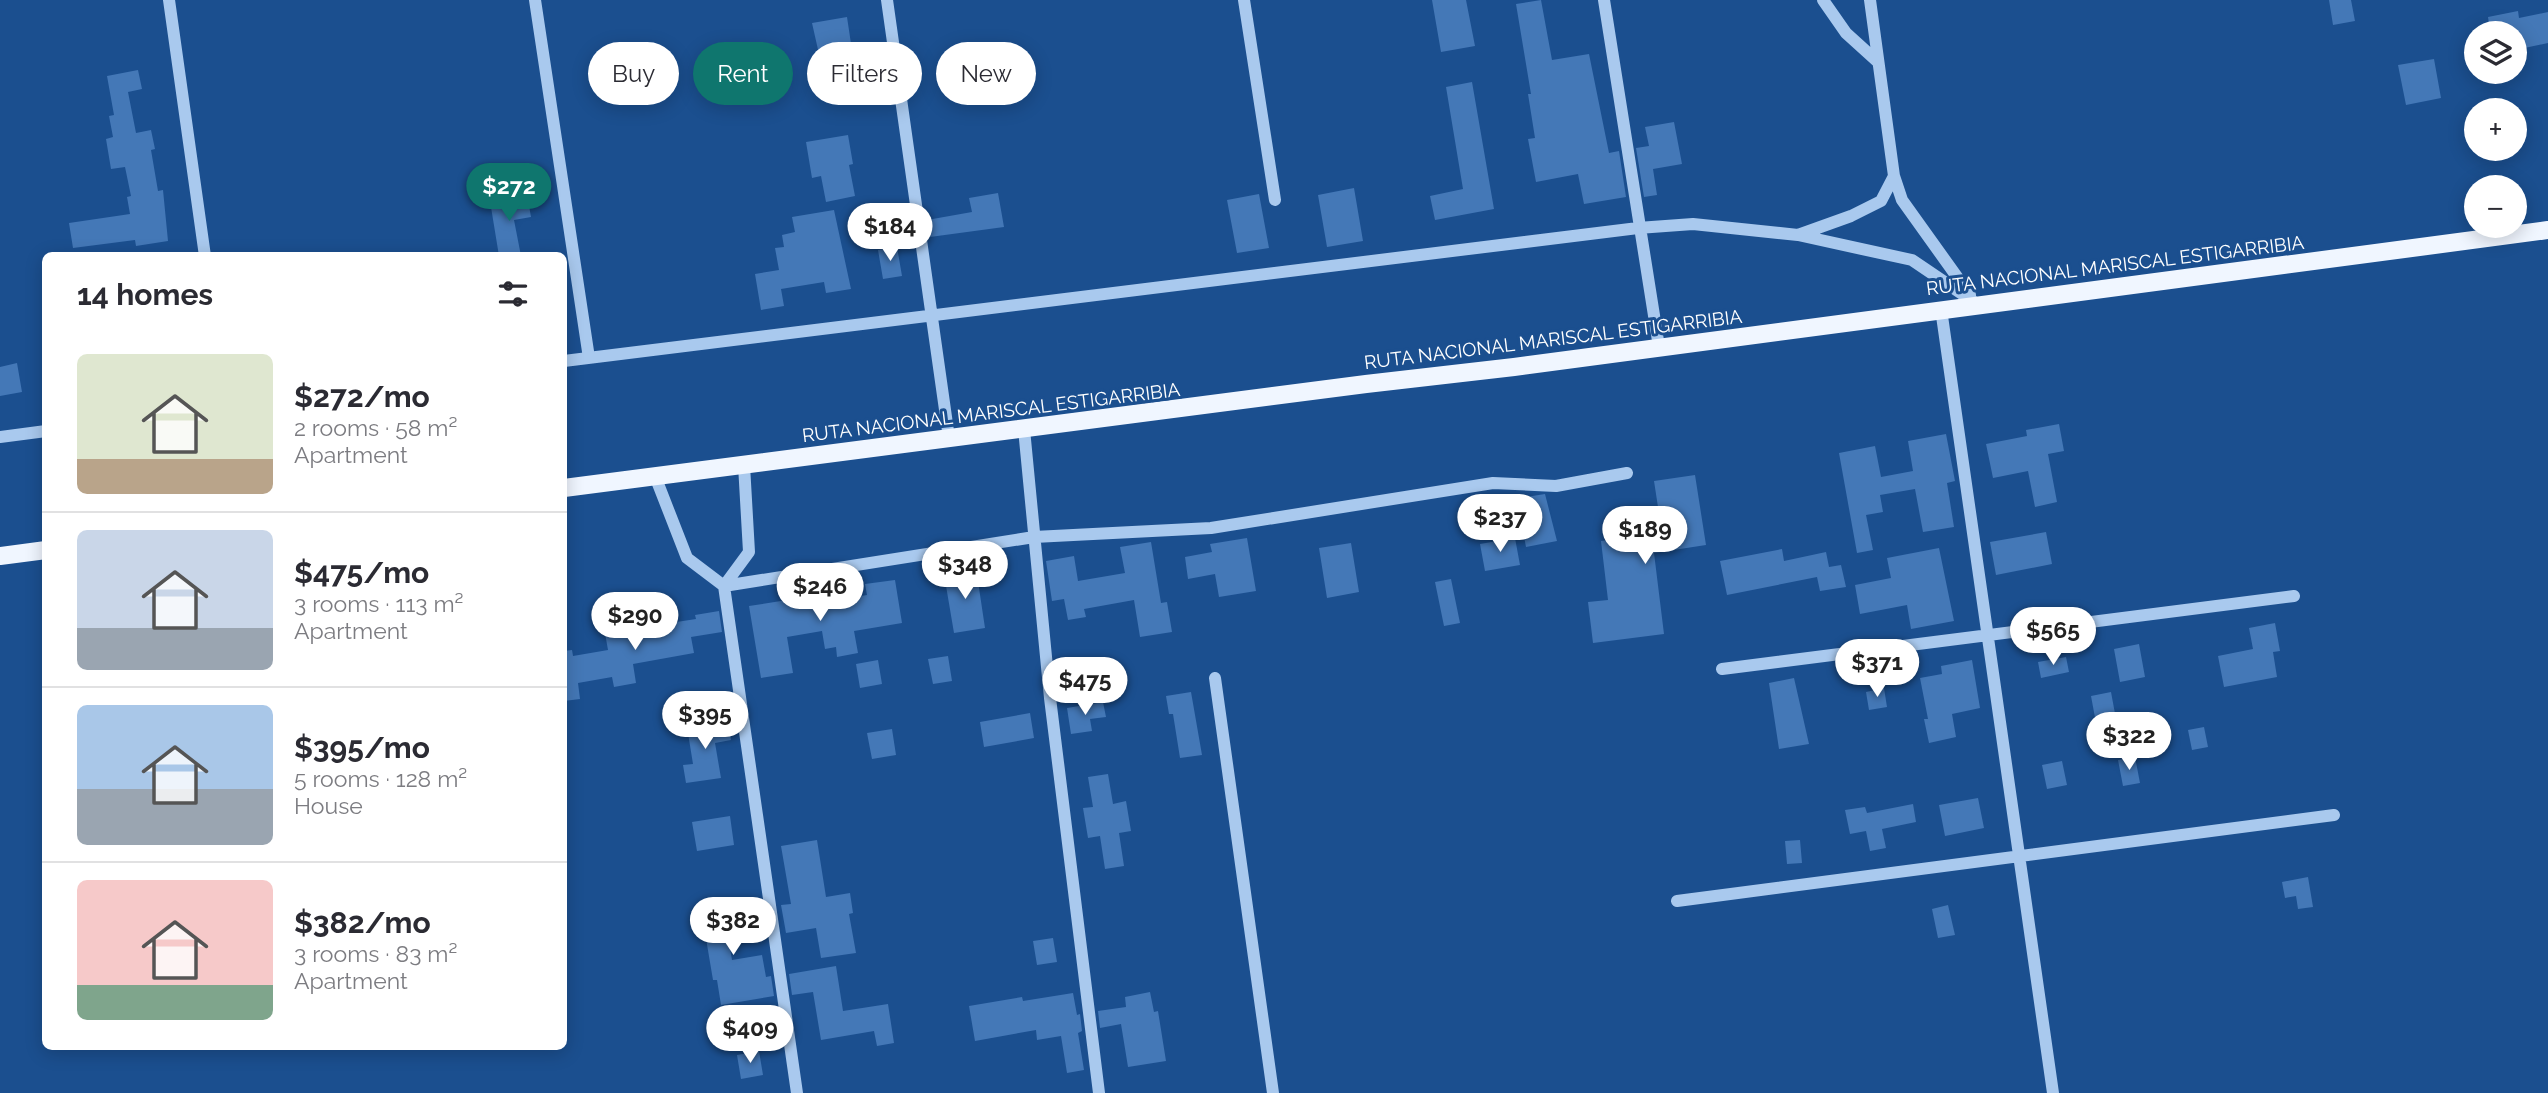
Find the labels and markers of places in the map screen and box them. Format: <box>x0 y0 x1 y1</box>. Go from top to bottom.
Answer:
pin: $272 <box>468 164 550 223</box>
pin: $184 <box>849 204 931 263</box>
pin: $237 <box>1459 494 1541 554</box>
pin: $189 <box>1604 506 1686 566</box>
pin: $348 <box>924 542 1006 601</box>
pin: $246 <box>779 564 861 623</box>
pin: $290 <box>594 592 676 652</box>
pin: $565 <box>2012 608 2094 667</box>
pin: $371 <box>1836 640 1918 699</box>
pin: $475 <box>1044 658 1126 717</box>
pin: $395 <box>664 692 746 751</box>
pin: $322 <box>2088 712 2170 772</box>
pin: $382 <box>692 898 774 957</box>
pin: $409 <box>709 1006 791 1065</box>

